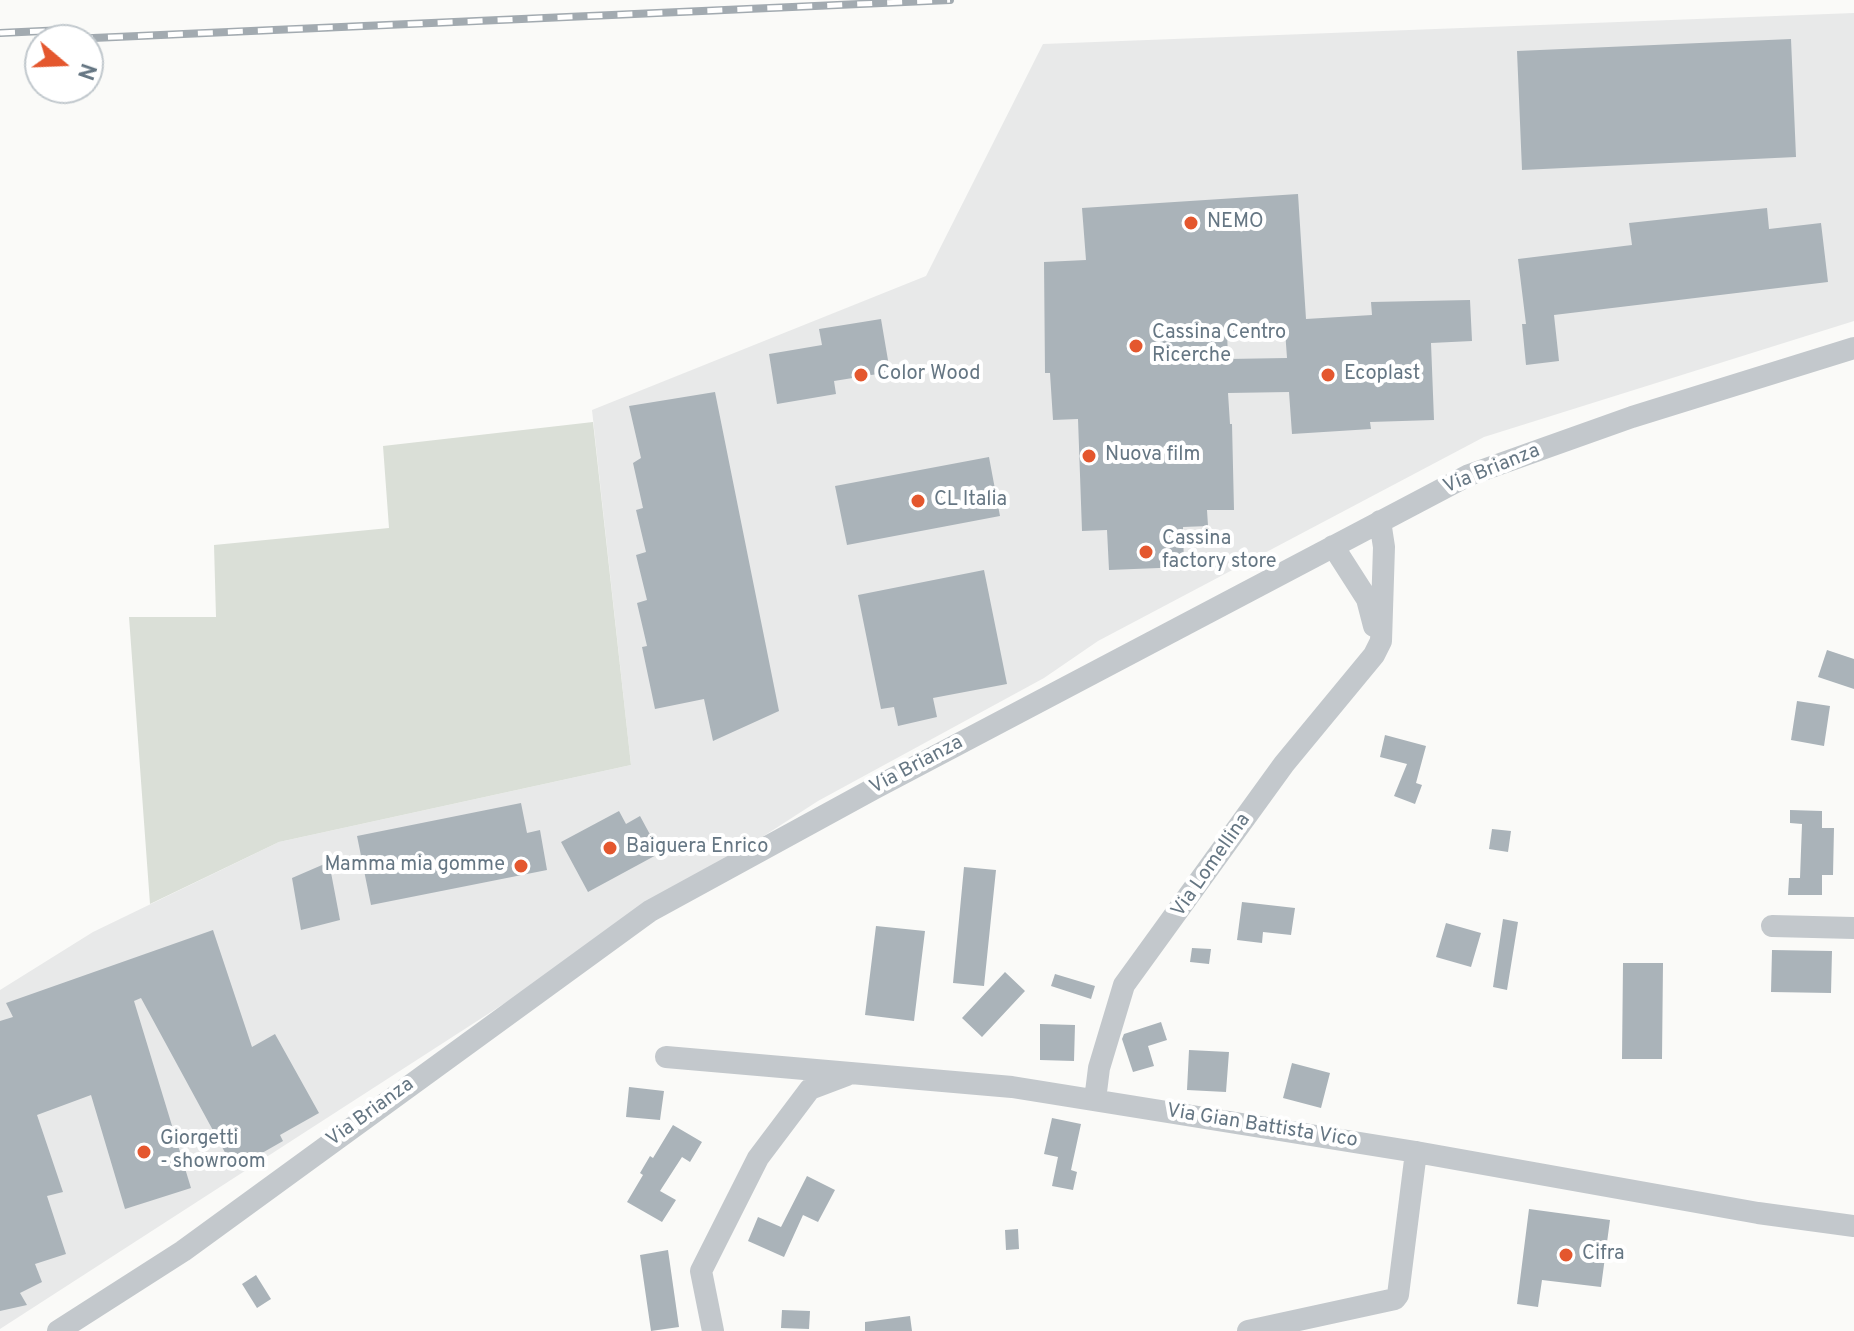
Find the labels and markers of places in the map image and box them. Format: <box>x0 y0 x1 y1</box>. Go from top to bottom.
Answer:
place label: NEMO <box>1207 211 1264 235</box>
marker: NEMO <box>1182 214 1200 232</box>
place label: Cassina Centro Ricerche <box>1152 322 1286 369</box>
marker: Cassina Centro Ricerche <box>1127 337 1145 355</box>
place label: Color Wood <box>877 363 981 387</box>
place label: Ecoplast <box>1344 363 1420 387</box>
marker: Color Wood <box>852 366 870 384</box>
marker: Ecoplast <box>1319 366 1337 384</box>
place label: Nuova film <box>1105 444 1200 468</box>
marker: Nuova film <box>1080 447 1098 465</box>
place label: CL Italia <box>934 489 1007 513</box>
marker: CL Italia <box>909 492 927 510</box>
place label: Cassina factory store <box>1162 528 1277 575</box>
marker: Cassina factory store <box>1137 543 1155 561</box>
place label: Baiguera Enrico <box>626 836 768 860</box>
marker: Baiguera Enrico <box>601 839 619 857</box>
place label: Mamma mia gomme <box>325 854 505 878</box>
marker: Mamma mia gomme <box>512 857 530 875</box>
place label: Giorgetti - showroom <box>160 1128 266 1175</box>
marker: Giorgetti - showroom <box>135 1143 153 1161</box>
place label: Cifra <box>1582 1243 1625 1267</box>
marker: Cifra <box>1557 1246 1575 1264</box>

